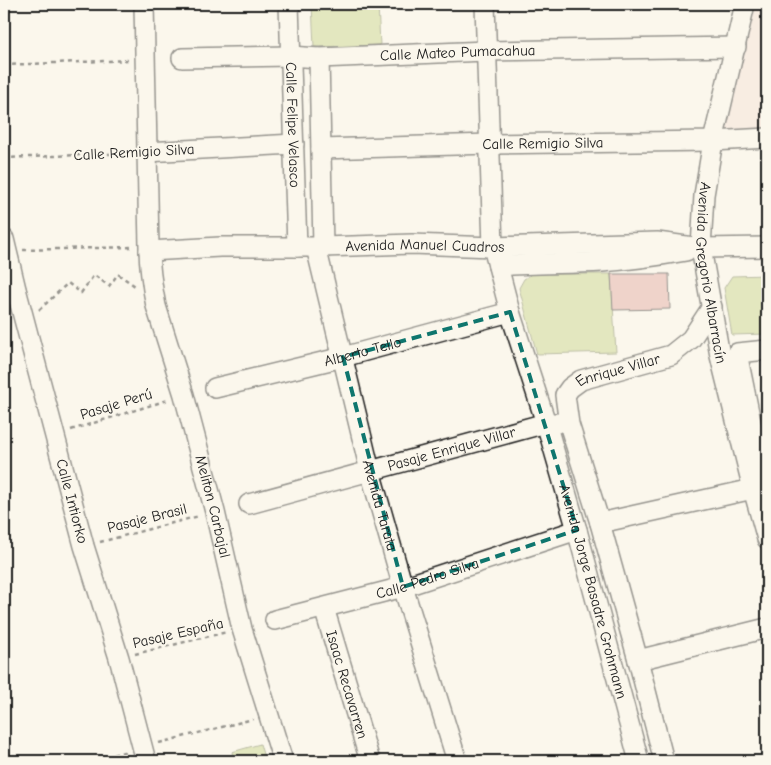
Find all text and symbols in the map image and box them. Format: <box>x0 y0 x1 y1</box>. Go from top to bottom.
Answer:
street label: Calle Mateo Pumacahua <box>380 41 536 64</box>
street label: Calle Felipe Velasco <box>282 62 304 188</box>
street label: Calle Remigio Silva <box>482 133 604 153</box>
street label: Calle Remigio Silva <box>73 140 195 164</box>
street label: Avenida Gregorio Albarracín <box>692 181 730 365</box>
street label: Avenida Manuel Cuadros <box>345 235 505 256</box>
street label: Alberto Tello <box>322 333 403 370</box>
street label: Enrique Villar <box>572 349 662 390</box>
street label: Pasaje Perú <box>78 385 154 423</box>
street label: Pasaje Enrique Villar <box>386 423 518 475</box>
street label: Meliton Carbajal <box>191 453 234 560</box>
street label: Calle Intiorko <box>52 457 92 546</box>
street label: Avenida Tarata <box>359 458 401 553</box>
street label: Avenida Jorge Basadre Grohmann <box>555 482 631 701</box>
street label: Pasaje Brasil <box>105 499 189 537</box>
street label: Calle Pedro Silva <box>374 554 481 603</box>
street label: Pasaje España <box>131 614 225 652</box>
street label: Isaac Recavarren <box>322 628 372 741</box>

